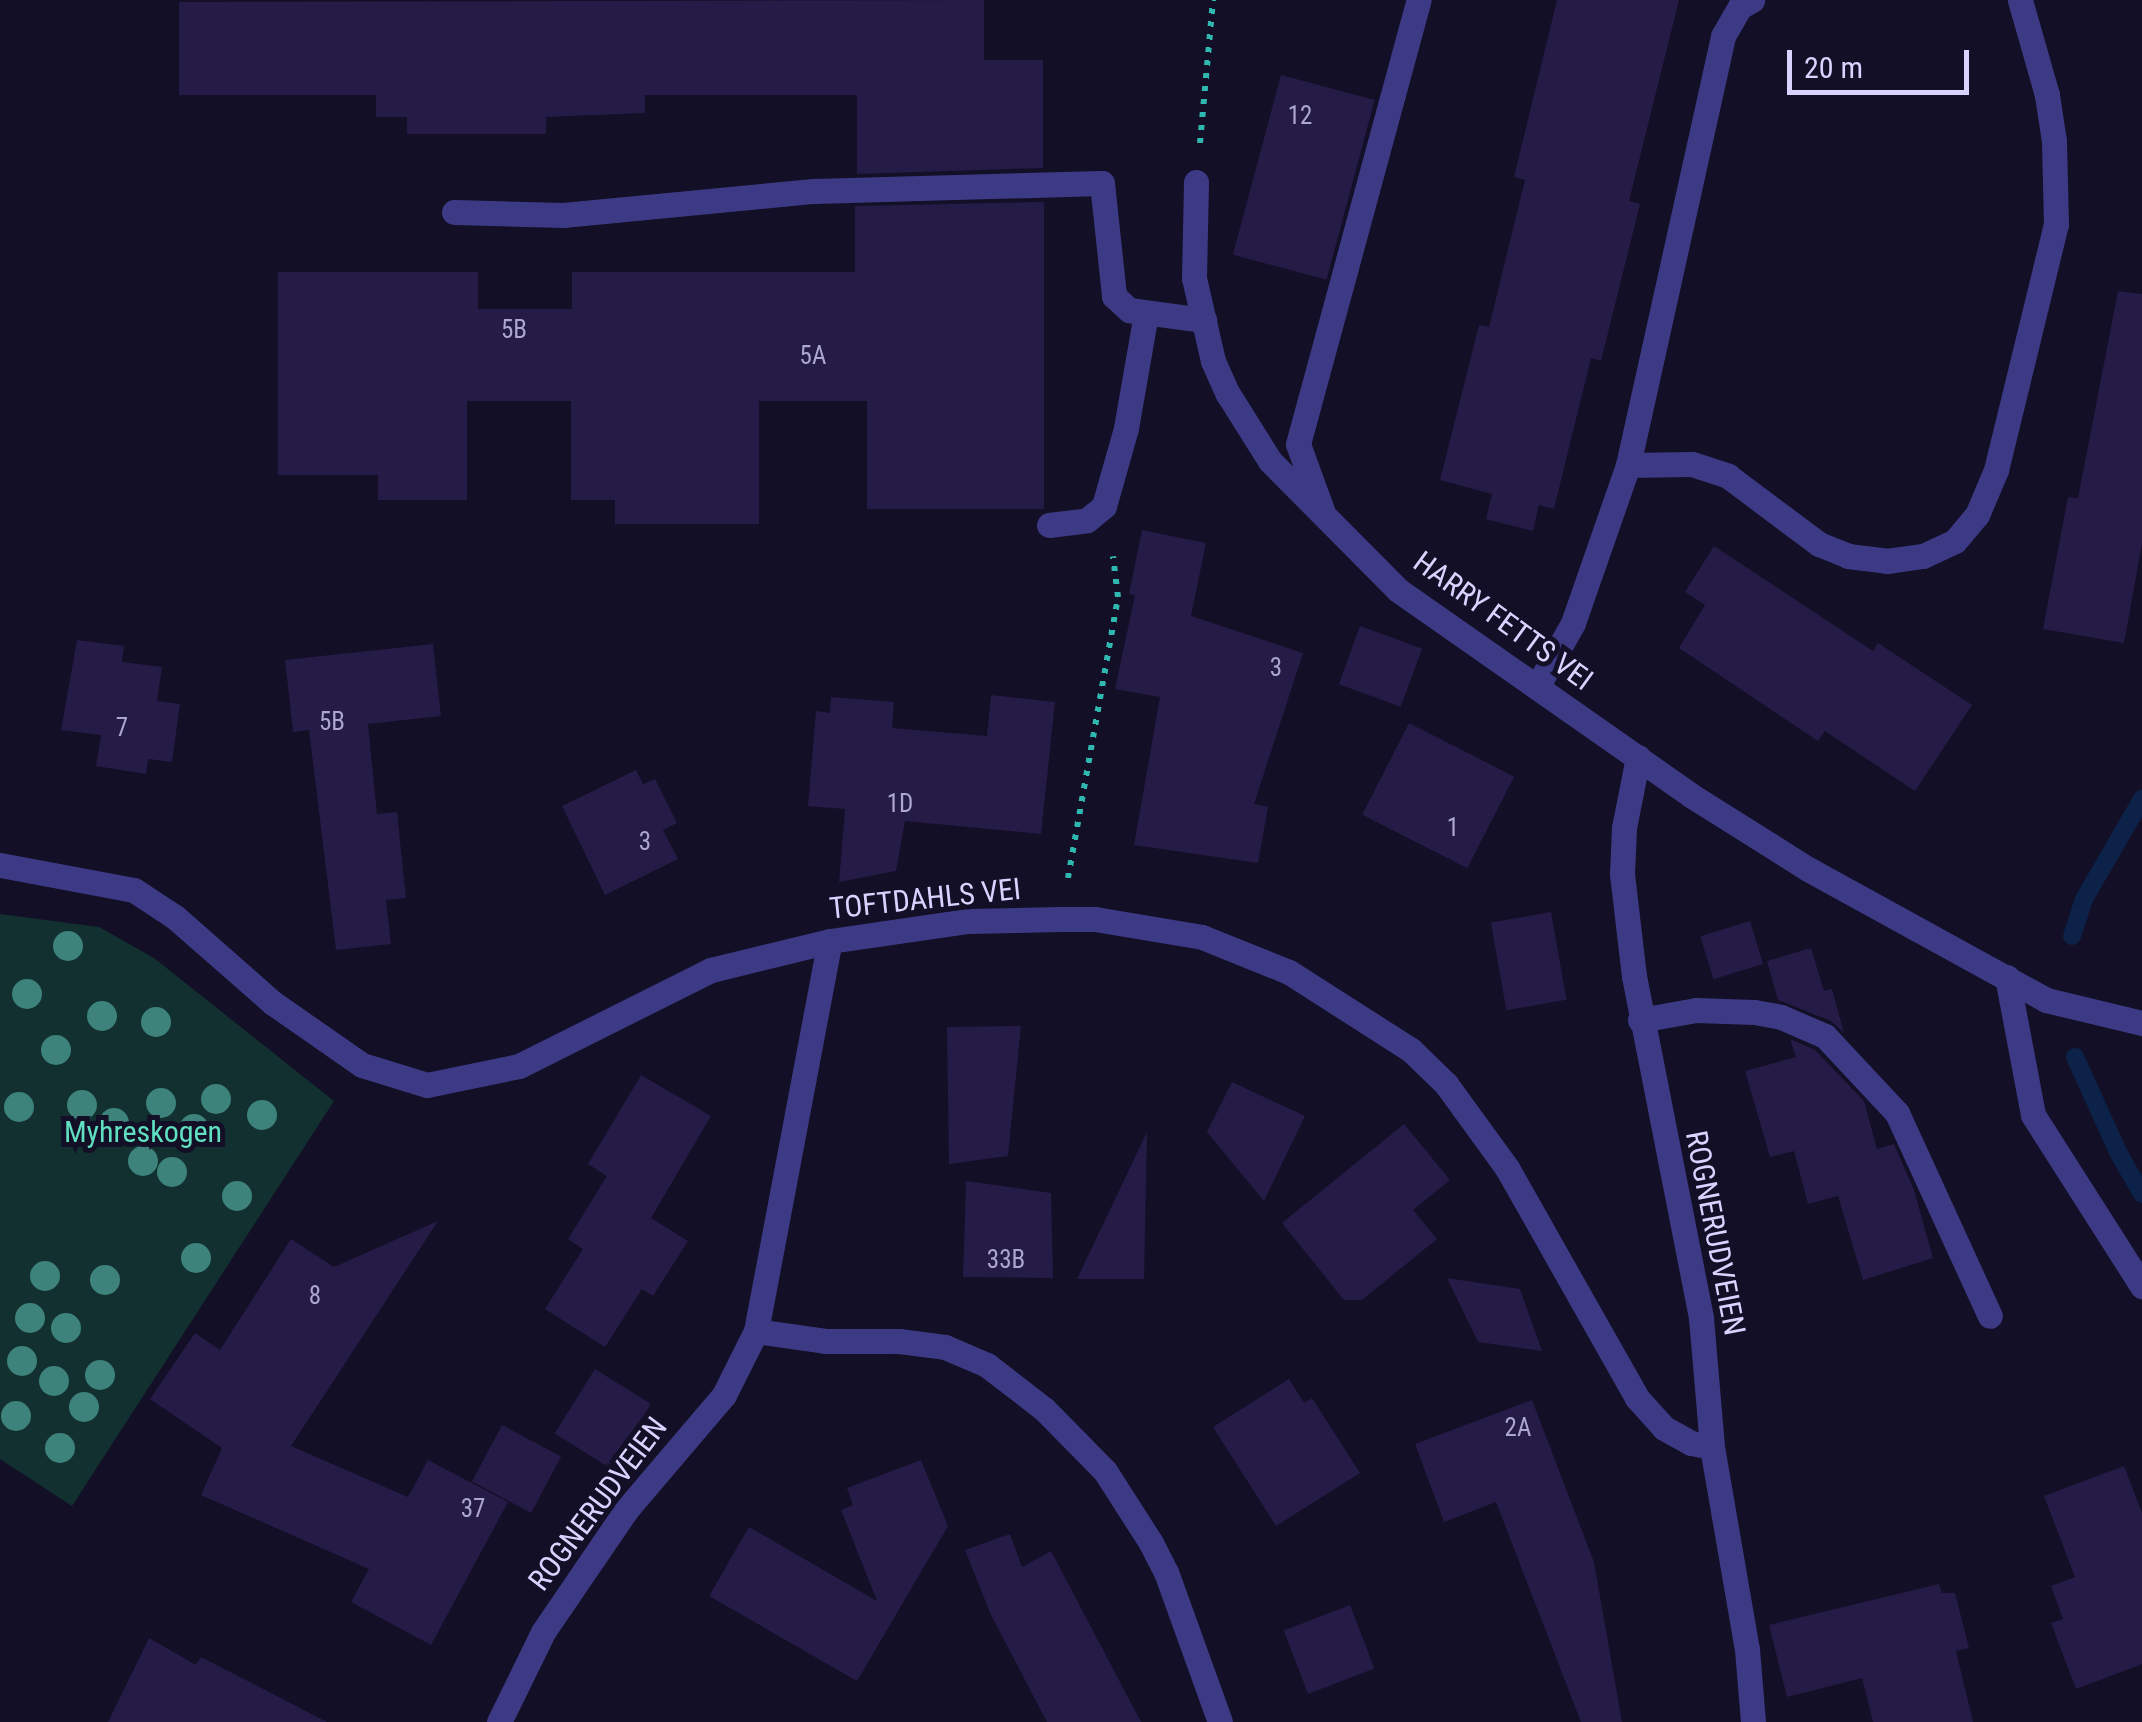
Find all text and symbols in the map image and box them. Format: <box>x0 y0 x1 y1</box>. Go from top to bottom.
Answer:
scale bar <box>1792 30 1974 92</box>
text: 20 m <box>1804 50 1863 85</box>
house number: 12 <box>1288 101 1312 131</box>
house number: 5B <box>501 315 527 345</box>
house number: 5A <box>800 341 826 371</box>
street label: HARRY FETTS VEI <box>1406 544 1600 698</box>
house number: 3 <box>1270 653 1282 683</box>
house number: 5B <box>319 707 345 737</box>
house number: 7 <box>116 713 128 743</box>
house number: 1D <box>887 789 913 819</box>
house number: 1 <box>1447 813 1459 843</box>
house number: 3 <box>639 827 651 857</box>
street label: TOFTDAHLS VEI <box>828 871 1022 927</box>
park label: Myhreskogen <box>64 1114 222 1150</box>
street label: ROGNERUDVEIEN <box>1678 1128 1752 1338</box>
house number: 33B <box>987 1245 1025 1275</box>
house number: 8 <box>309 1281 321 1311</box>
street label: ROGNERUDVEIEN <box>521 1410 675 1598</box>
house number: 2A <box>1505 1413 1531 1443</box>
house number: 37 <box>461 1494 485 1524</box>

